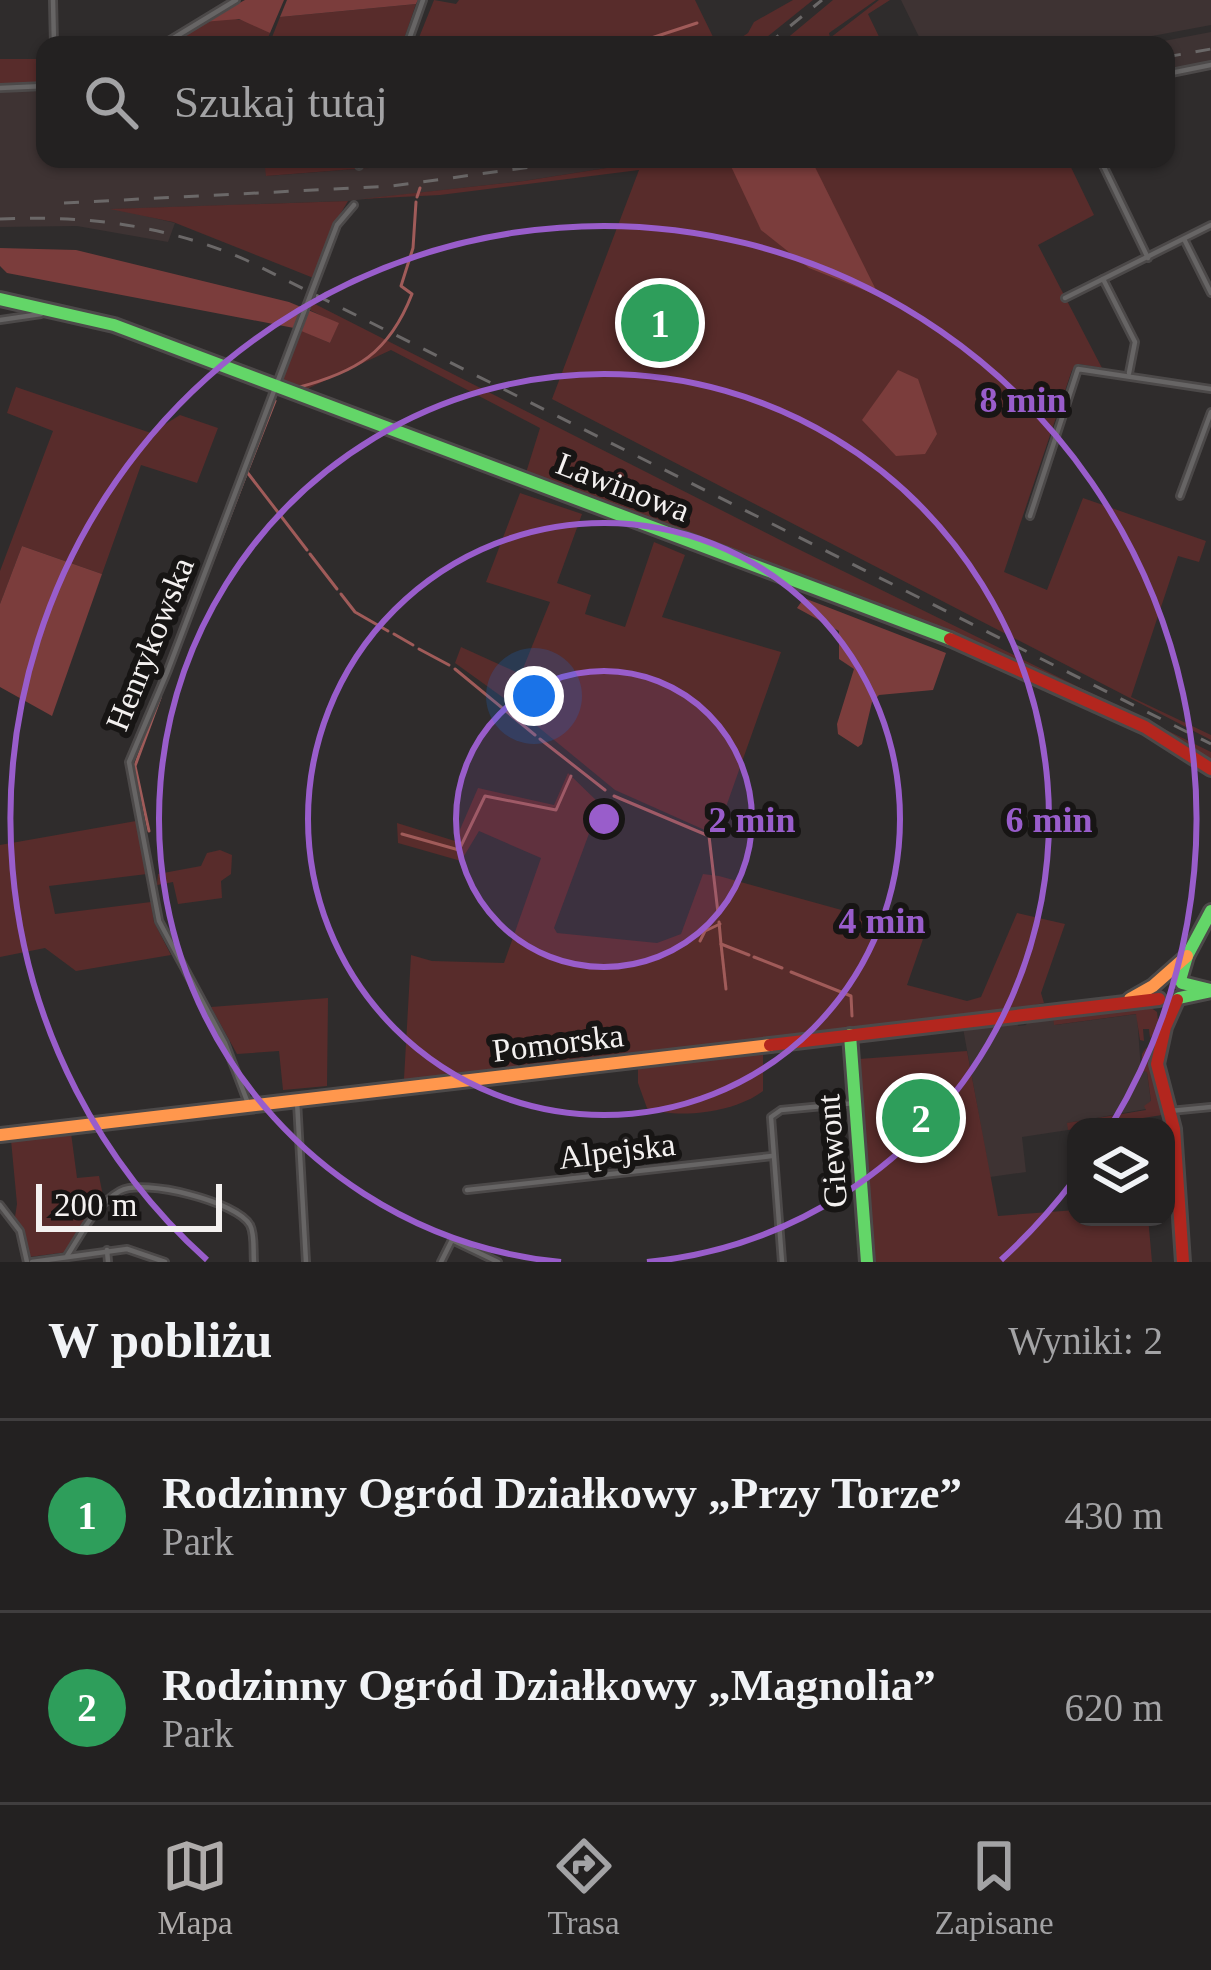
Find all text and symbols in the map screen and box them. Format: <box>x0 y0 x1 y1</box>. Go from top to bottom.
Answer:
search box <box>36 36 1175 168</box>
icon: search <box>78 69 144 135</box>
text: Szukaj tutaj <box>174 77 388 127</box>
pin: 1 <box>621 278 699 368</box>
text: 8 min <box>979 380 1067 420</box>
street label: Lawinowa <box>552 445 695 529</box>
street label: Henrykowska <box>99 552 201 736</box>
your location <box>504 666 564 726</box>
centre of rings <box>583 798 625 840</box>
text: 2 min <box>708 800 796 840</box>
text: 6 min <box>1005 800 1093 840</box>
text: 4 min <box>838 901 926 941</box>
street label: Pomorska <box>490 1017 626 1069</box>
pin: 2 <box>882 1073 960 1163</box>
street label: Giewont <box>810 1093 854 1209</box>
map controls <box>1067 1118 1175 1226</box>
button: layers <box>1067 1118 1175 1226</box>
street label: Alpejska <box>557 1126 678 1176</box>
scale bar <box>36 1178 222 1231</box>
text: 200 m <box>54 1187 137 1223</box>
text: W pobliżu <box>48 1312 272 1368</box>
text: Wyniki: 2 <box>1008 1319 1163 1362</box>
text: Rodzinny Ogród Działkowy „Przy Torze” <box>162 1468 962 1518</box>
text: 1 <box>77 1494 97 1537</box>
text: 430 m <box>1064 1494 1163 1537</box>
text: Park <box>162 1520 234 1563</box>
text: Rodzinny Ogród Działkowy „Magnolia” <box>162 1660 936 1710</box>
text: 2 <box>77 1686 97 1729</box>
text: 620 m <box>1064 1686 1163 1729</box>
text: Park <box>162 1712 234 1755</box>
tab: Mapa <box>157 1833 233 1942</box>
tab: Trasa <box>547 1833 620 1942</box>
tab: Zapisane <box>934 1833 1054 1942</box>

